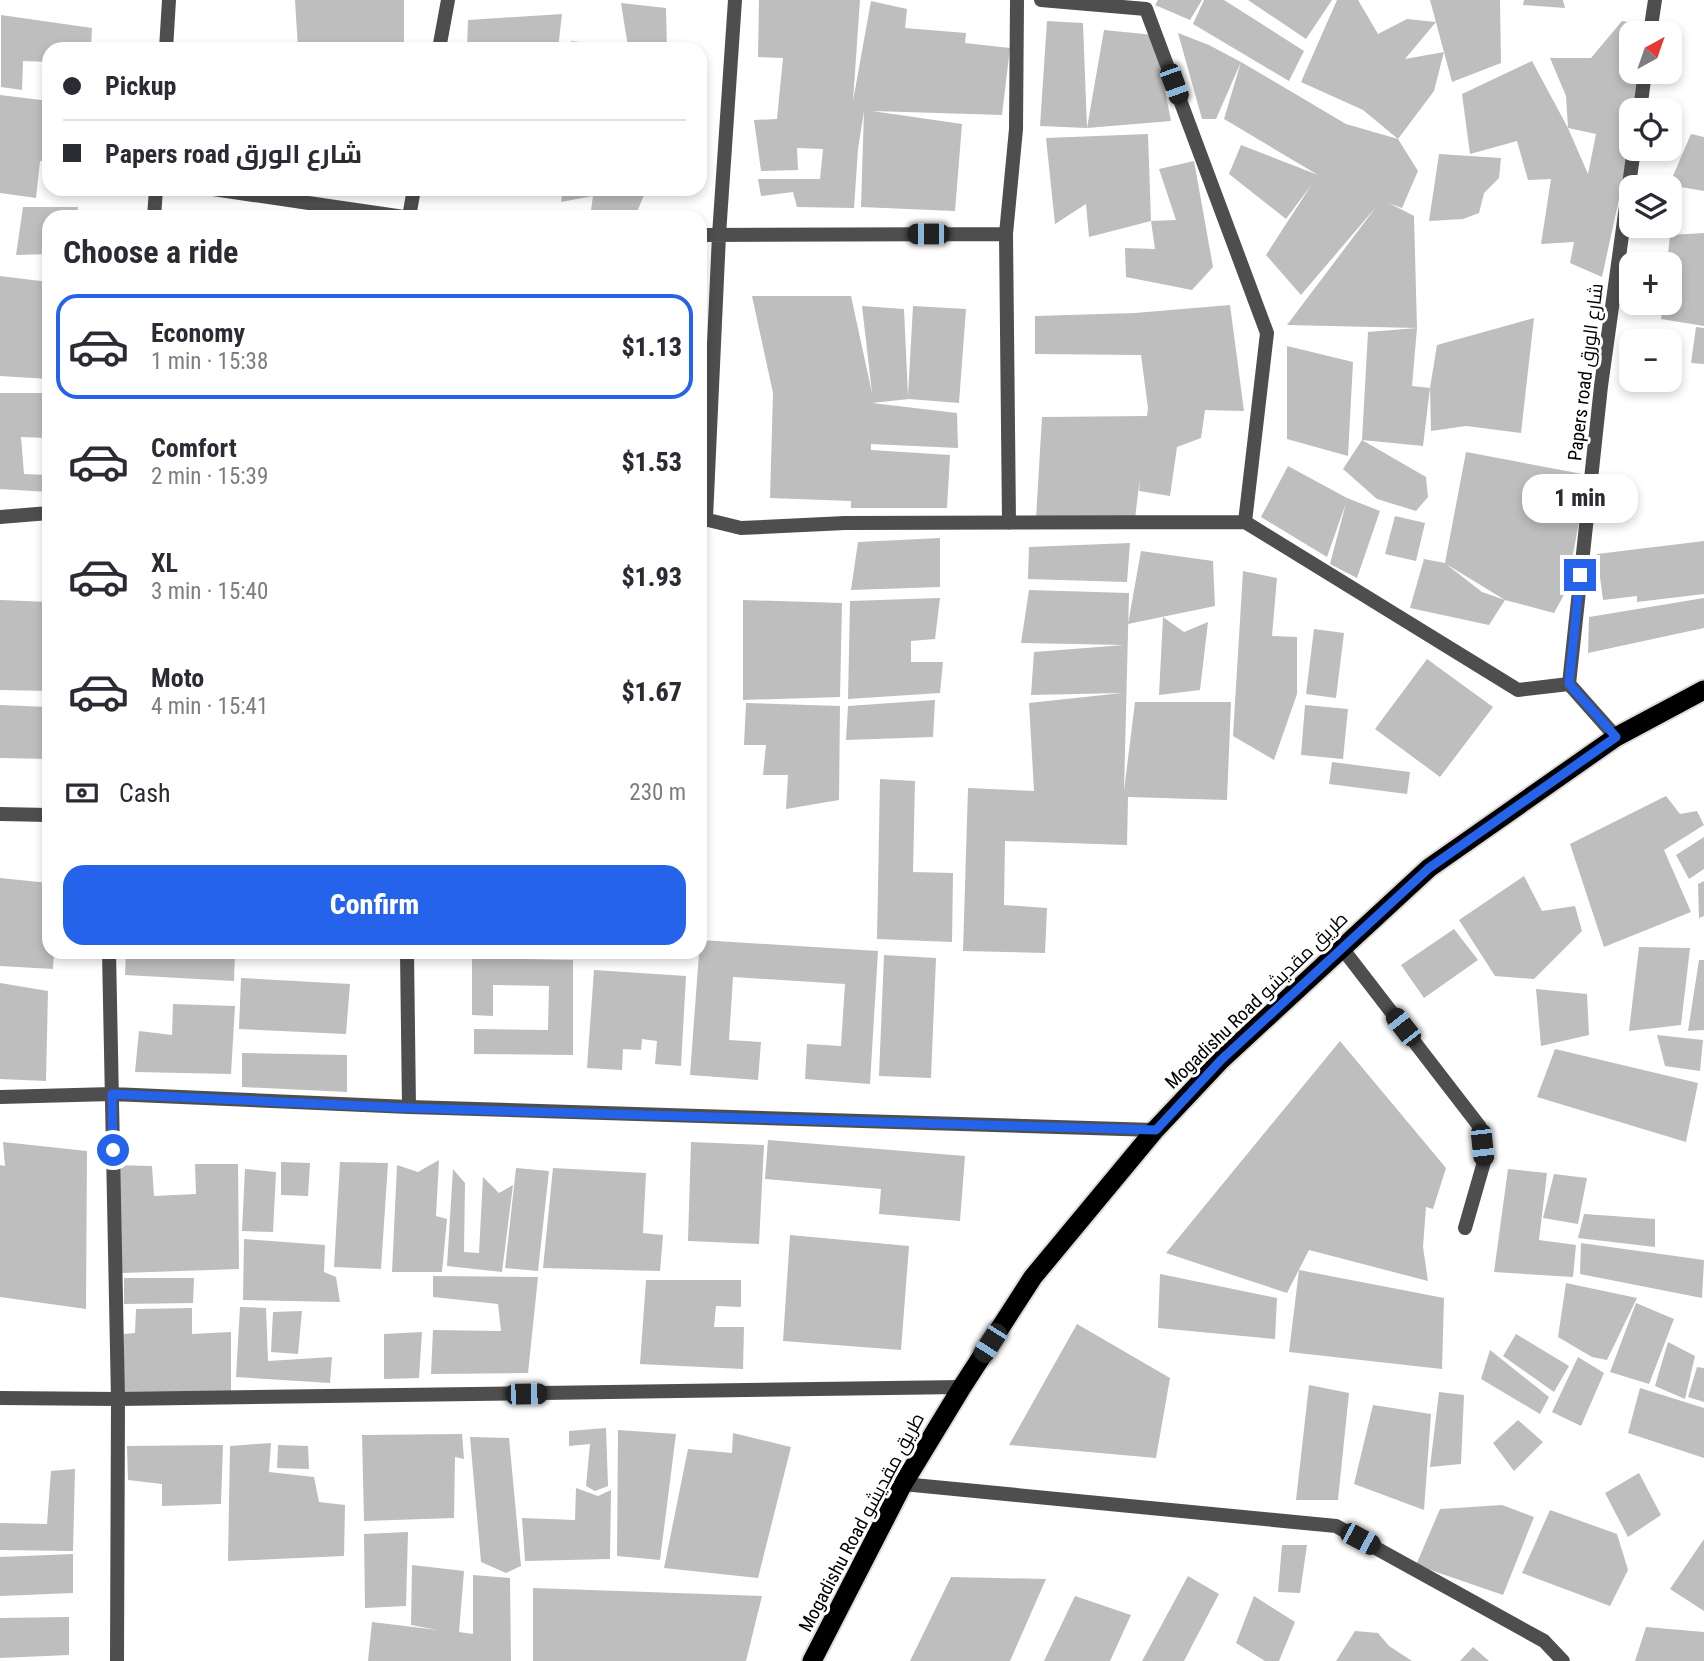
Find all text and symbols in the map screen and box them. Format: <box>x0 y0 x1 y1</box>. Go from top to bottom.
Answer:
north arrow <box>1619 21 1682 84</box>
map controls <box>1619 21 1682 392</box>
car <box>1157 61 1192 107</box>
text: Pickup <box>105 71 176 101</box>
button: locate <box>1619 98 1682 161</box>
text: Papers road شارع الورق <box>105 139 362 169</box>
button: layers <box>1619 175 1682 238</box>
car <box>908 224 950 245</box>
text: Choose a ride <box>63 233 238 271</box>
button: + <box>1619 252 1682 315</box>
street label: Papers road شارع الورق <box>1563 282 1610 462</box>
icon: car <box>67 315 130 378</box>
text: Economy <box>151 318 245 348</box>
button: − <box>1619 329 1682 392</box>
text: $1.13 <box>621 332 682 362</box>
text: 1 min · 15:38 <box>151 348 268 375</box>
icon: car <box>67 430 130 493</box>
text: Comfort <box>151 433 237 463</box>
text: $1.53 <box>621 447 682 477</box>
text: 2 min · 15:39 <box>151 463 268 490</box>
callout: 1 min <box>1522 474 1638 522</box>
text: 1 min <box>1554 485 1606 512</box>
icon: car <box>67 545 130 608</box>
text: XL <box>151 548 178 578</box>
route end <box>1564 559 1596 591</box>
text: $1.93 <box>621 562 682 592</box>
text: 3 min · 15:40 <box>151 578 268 605</box>
icon: car <box>67 660 130 723</box>
text: Moto <box>151 663 204 693</box>
text: $1.67 <box>621 677 682 707</box>
text: 4 min · 15:41 <box>151 693 268 720</box>
icon: cash <box>63 774 101 812</box>
text: Cash <box>119 778 171 808</box>
text: 230 m <box>629 779 686 806</box>
button: Confirm <box>63 865 686 945</box>
street label: Mogadishu Road طريق مقديشو <box>1160 907 1353 1094</box>
car <box>1382 1004 1425 1050</box>
car <box>1470 1123 1495 1167</box>
route start <box>97 1134 129 1166</box>
car <box>970 1320 1011 1366</box>
car <box>505 1383 548 1405</box>
street label: Mogadishu Road طريق مقديشو <box>794 1409 930 1636</box>
car <box>1337 1520 1384 1558</box>

